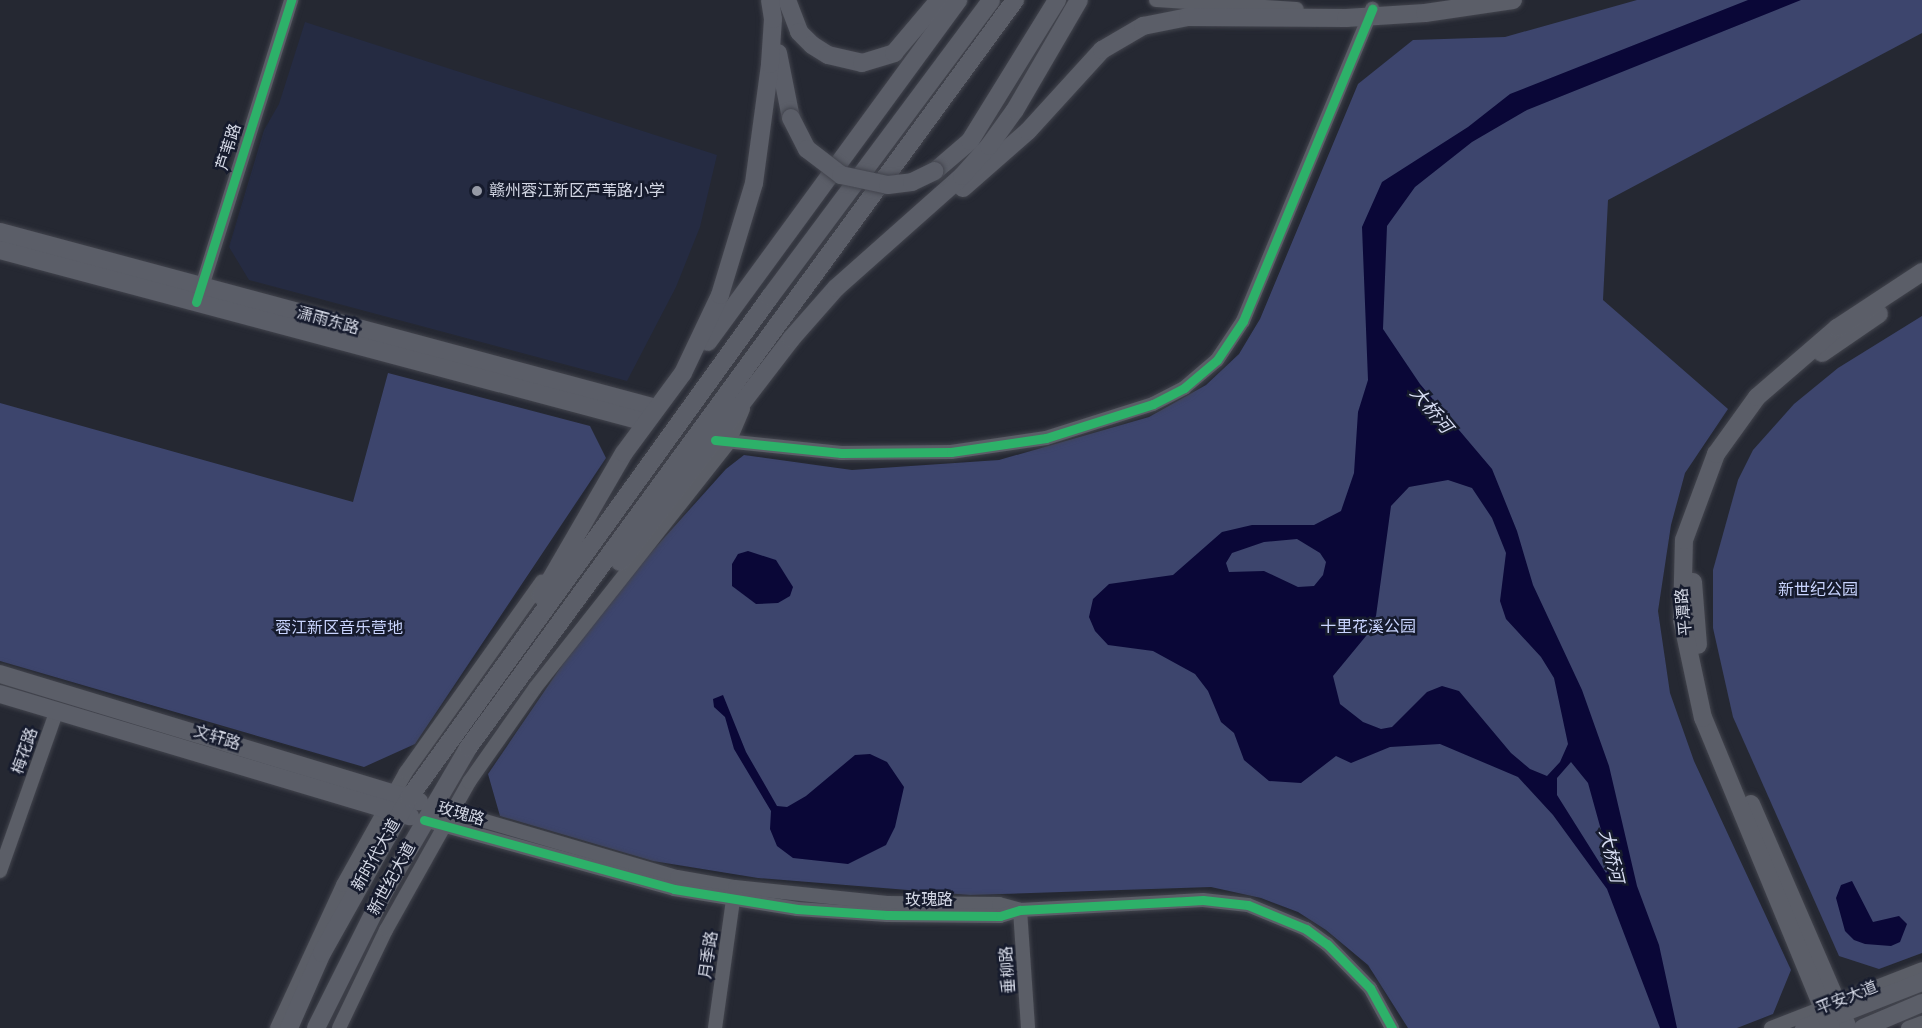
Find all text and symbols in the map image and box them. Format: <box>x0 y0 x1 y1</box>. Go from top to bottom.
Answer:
street label: 芦苇路 <box>213 121 245 173</box>
place label: 赣州蓉江新区芦苇路小学 <box>489 181 665 201</box>
marker: 赣州蓉江新区芦苇路小学 <box>470 184 484 198</box>
street label: 潇雨东路 <box>295 303 361 339</box>
water label: 大桥河 <box>1405 382 1457 438</box>
park label: 新世纪公园 <box>1778 580 1858 600</box>
street label: 平潭路 <box>1672 587 1696 637</box>
park label: 十里花溪公园 <box>1320 617 1416 637</box>
park label: 蓉江新区音乐营地 <box>275 618 403 638</box>
street label: 文轩路 <box>191 722 243 754</box>
street label: 梅花路 <box>8 725 42 777</box>
street label: 玫瑰路 <box>435 798 487 830</box>
street label: 新时代大道 <box>348 816 404 894</box>
water label: 大桥河 <box>1594 827 1628 885</box>
street label: 新世纪大道 <box>364 839 420 919</box>
street label: 玫瑰路 <box>905 890 953 910</box>
street label: 月季路 <box>696 930 722 980</box>
street label: 垂柳路 <box>997 945 1019 995</box>
street label: 平安大道 <box>1814 977 1880 1019</box>

